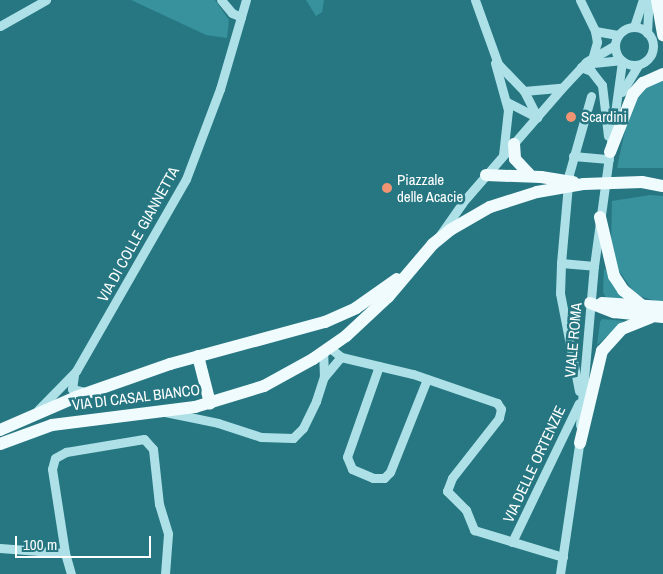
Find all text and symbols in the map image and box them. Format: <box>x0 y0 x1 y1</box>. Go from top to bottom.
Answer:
place label: Scardini <box>581 108 627 126</box>
marker: Scardini <box>565 111 577 123</box>
street label: VIA DI COLLE GIANNETTA <box>93 163 183 305</box>
place label: Piazzale delle Acacie <box>397 170 464 205</box>
marker: Piazzale delle Acacie <box>381 182 393 194</box>
street label: VIALE ROMA <box>561 302 585 378</box>
street label: VIA DI CASAL BIANCO <box>70 380 202 414</box>
street label: VIA DELLE ORTENZIE <box>499 402 569 526</box>
scale bar <box>18 526 154 558</box>
text: 100 m <box>23 534 57 555</box>

